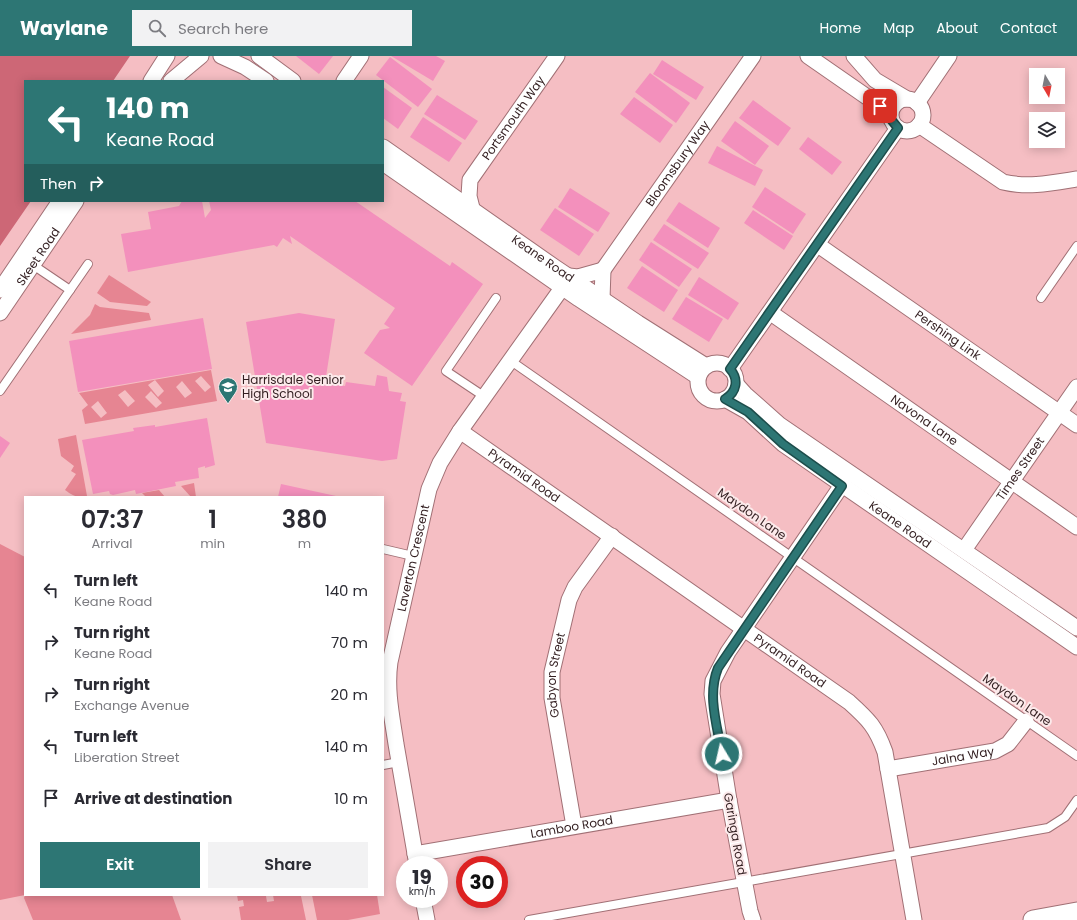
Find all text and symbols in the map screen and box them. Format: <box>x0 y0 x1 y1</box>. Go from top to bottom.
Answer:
search box <box>132 10 412 46</box>
text: Waylane <box>20 15 108 42</box>
icon: search <box>146 17 168 39</box>
text: Search here <box>178 18 268 39</box>
text: Home <box>819 18 861 38</box>
text: Map <box>883 18 914 38</box>
text: About <box>936 18 978 38</box>
text: Contact <box>1000 18 1057 38</box>
north arrow <box>1029 68 1065 104</box>
map controls <box>1029 68 1065 148</box>
street label: Portsmouth Way <box>478 72 549 163</box>
text: 140 m <box>106 89 189 128</box>
pin <box>863 89 897 123</box>
icon: arrive <box>869 95 891 117</box>
icon: left <box>40 96 92 148</box>
button: layers <box>1029 112 1065 148</box>
street label: Bloomsbury Way <box>641 117 713 210</box>
text: Keane Road <box>106 127 214 152</box>
icon: right <box>85 172 107 194</box>
text: Then <box>40 173 77 194</box>
street label: Skeet Road <box>12 224 64 289</box>
street label: Keane Road <box>509 231 578 286</box>
street label: Pershing Link <box>912 306 985 364</box>
place label: Harrisdale Senior High School <box>242 371 344 402</box>
school or university icon: Harrisdale Senior High School <box>217 376 239 404</box>
street label: Navona Lane <box>888 390 962 449</box>
street label: Times Street <box>992 433 1048 504</box>
street label: Pyramid Road <box>485 444 564 506</box>
street label: Maydon Lane <box>715 484 790 544</box>
street label: Keane Road <box>866 497 935 552</box>
text: 07:37 <box>81 503 143 536</box>
text: 1 <box>208 503 217 536</box>
text: 380 <box>282 503 327 536</box>
street label: Laverton Crescent <box>393 503 433 613</box>
text: Arrival <box>92 534 133 553</box>
text: min <box>200 534 225 553</box>
text: m <box>298 534 311 553</box>
text: Turn left <box>74 570 138 591</box>
icon: left <box>40 579 62 601</box>
text: 140 m <box>325 580 368 601</box>
text: Keane Road <box>74 592 152 611</box>
text: Turn right <box>74 622 150 643</box>
street label: Pyramid Road <box>751 629 830 691</box>
icon: right <box>40 631 62 653</box>
street label: Gabyon Street <box>543 631 569 719</box>
text: 70 m <box>331 632 368 653</box>
text: Keane Road <box>74 644 152 663</box>
street label: Maydon Lane <box>980 670 1055 730</box>
text: Turn right <box>74 674 150 695</box>
icon: right <box>40 683 62 705</box>
text: 20 m <box>330 684 368 705</box>
text: Exchange Avenue <box>74 696 189 715</box>
text: Turn left <box>74 726 138 747</box>
position arrow <box>701 733 743 775</box>
icon: left <box>40 735 62 757</box>
text: 140 m <box>325 736 368 757</box>
street label: Jalna Way <box>930 742 996 770</box>
text: Liberation Street <box>74 748 179 767</box>
icon: arrive <box>40 787 62 809</box>
text: Arrive at destination <box>74 788 232 809</box>
text: 10 m <box>334 788 368 809</box>
street label: Garinga Road <box>720 791 751 876</box>
street label: Lamboo Road <box>529 811 614 842</box>
button: Exit <box>40 842 200 888</box>
button: Share <box>208 842 368 888</box>
speed limit sign: 30 <box>456 856 508 908</box>
text: 19 <box>412 863 432 891</box>
text: km/h <box>409 884 435 899</box>

